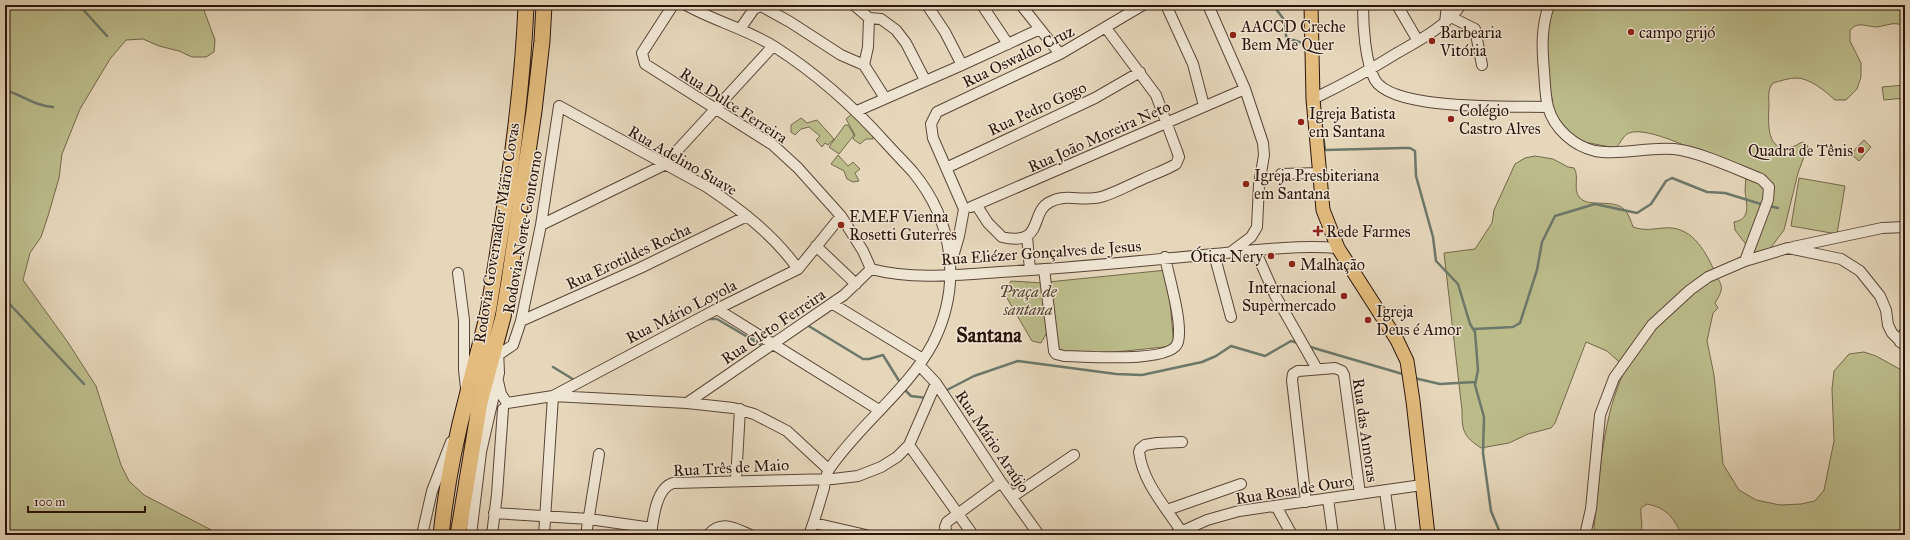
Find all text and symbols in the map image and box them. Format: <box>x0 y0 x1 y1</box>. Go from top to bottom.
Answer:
place label: AACCD Creche Bem Me Quer <box>1240 17 1346 54</box>
street label: Rua Oswaldo Cruz <box>959 21 1078 92</box>
place label: Barbearia Vitória <box>1439 23 1502 60</box>
place label: campo grijó <box>1639 23 1716 43</box>
marker: campo grijó <box>1626 27 1636 37</box>
marker: AACCD Creche Bem Me Quer <box>1228 30 1238 40</box>
marker: Barbearia Vitória <box>1427 36 1437 46</box>
street label: Rua Dulce Ferreira <box>676 64 791 147</box>
street label: Rua Pedro Gogo <box>985 77 1090 140</box>
street label: Rua João Moreira Neto <box>1025 96 1174 177</box>
place label: Colégio Castro Alves <box>1459 101 1541 138</box>
place label: Igreja Batista em Santana <box>1309 104 1396 141</box>
marker: Colégio Castro Alves <box>1446 114 1456 124</box>
marker: Igreja Batista em Santana <box>1296 117 1306 127</box>
street label: Rodovia Governador Mário Covas <box>470 121 523 345</box>
street label: Rua Adelino Suave <box>625 122 741 200</box>
place label: Quadra de Tênis <box>1748 141 1853 160</box>
marker: Quadra de Tênis <box>1856 145 1866 155</box>
street label: Rodovia Norte Contorno <box>499 149 546 315</box>
place label: Igreja Presbiteriana em Santana <box>1254 166 1379 203</box>
marker: Igreja Presbiteriana em Santana <box>1241 179 1251 189</box>
place label: EMEF Vienna Rosetti Guterres <box>849 207 957 244</box>
street label: Rua Erotildes Rocha <box>563 219 694 294</box>
marker: EMEF Vienna Rosetti Guterres <box>836 220 846 230</box>
place label: Rede Farmes <box>1326 222 1411 241</box>
marker: Rede Farmes <box>1313 226 1323 236</box>
street label: Rua Eliézer Gonçalves de Jesus <box>940 236 1142 270</box>
place label: Ótica Nery <box>1190 245 1264 266</box>
marker: Ótica Nery <box>1266 251 1276 261</box>
place label: Malhação <box>1300 255 1365 274</box>
marker: Malhação <box>1287 259 1297 269</box>
street label: Rua Mário Loyola <box>623 275 740 347</box>
place label: Internacional Supermercado <box>1242 278 1337 315</box>
park label: Praça de santana <box>999 282 1058 319</box>
street label: Rua Cleto Ferreira <box>718 284 829 368</box>
marker: Internacional Supermercado <box>1339 291 1349 301</box>
place label: Igreja Deus é Amor <box>1376 302 1462 339</box>
marker: Igreja Deus é Amor <box>1363 315 1373 325</box>
district label: Santana <box>956 323 1022 347</box>
street label: Rua das Amoras <box>1349 377 1382 483</box>
street label: Rua Mário Araújo <box>951 387 1034 496</box>
street label: Rua Três de Maio <box>673 455 790 480</box>
street label: Rua Rosa de Ouro <box>1234 471 1354 508</box>
scale bar <box>28 488 145 514</box>
text: 100 m <box>34 495 65 509</box>

